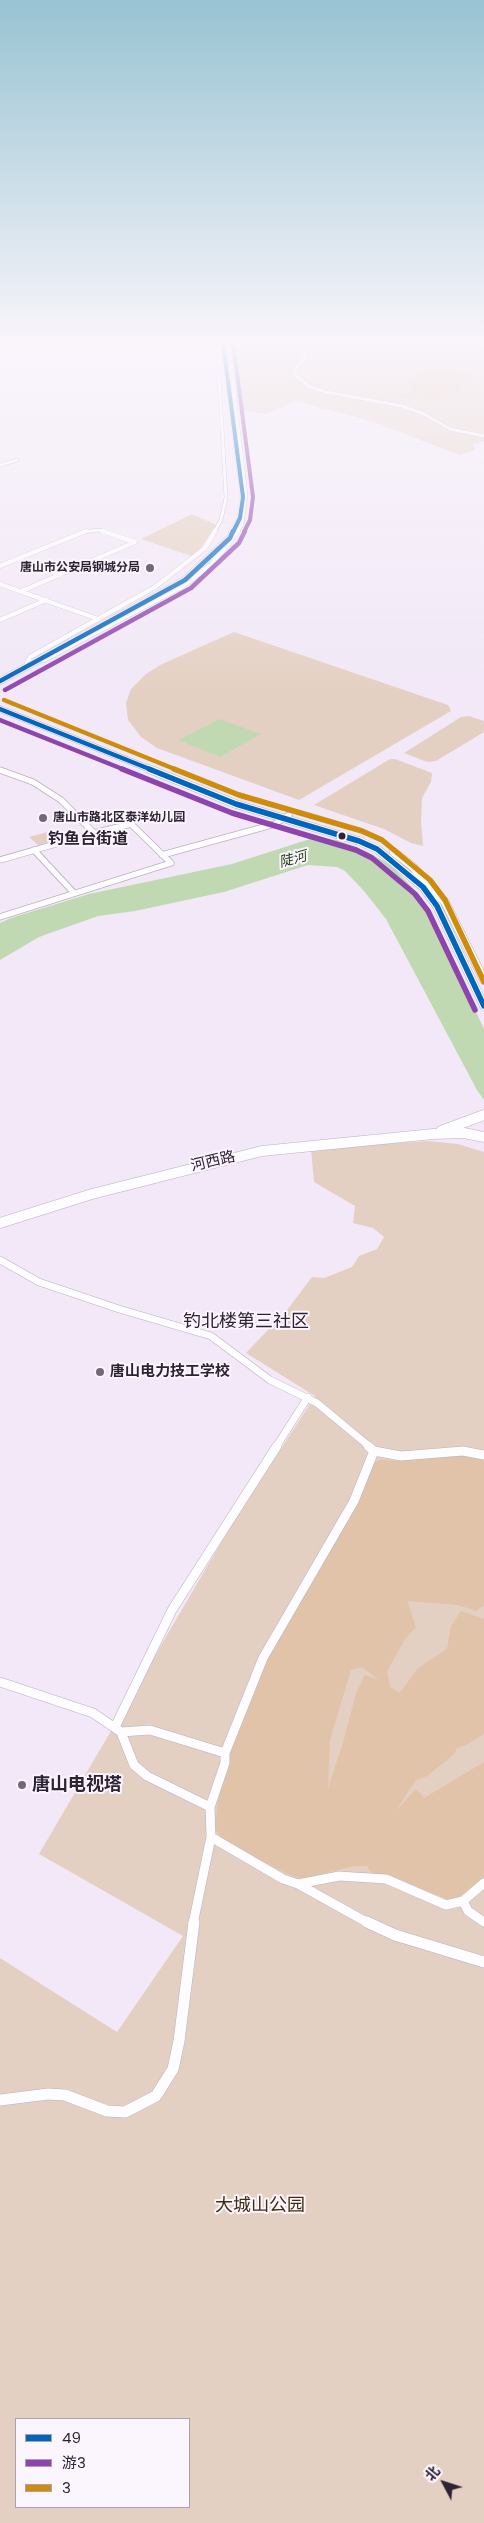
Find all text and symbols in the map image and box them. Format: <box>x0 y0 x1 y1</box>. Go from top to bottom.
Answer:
place label: 唐山市公安局钢城分局 <box>20 561 140 575</box>
marker: 唐山市公安局钢城分局 <box>144 562 156 574</box>
place label: 唐山市路北区泰洋幼儿园 <box>53 811 185 825</box>
marker: 唐山市路北区泰洋幼儿园 <box>37 812 49 824</box>
district label: 钓鱼台街道 <box>48 830 128 850</box>
unlabelled marker <box>337 831 347 841</box>
water label: 陡河 <box>277 848 309 872</box>
street label: 河西路 <box>189 1148 237 1176</box>
district label: 钓北楼第三社区 <box>183 1311 309 1333</box>
place label: 唐山电力技工学校 <box>110 1363 230 1381</box>
marker: 唐山电力技工学校 <box>94 1366 106 1378</box>
place label: 唐山电视塔 <box>32 1774 122 1796</box>
marker: 唐山电视塔 <box>16 1779 28 1791</box>
park label: 大城山公园 <box>215 2195 305 2217</box>
legend <box>15 2418 190 2508</box>
text: 49 <box>62 2427 81 2448</box>
text: 游3 <box>62 2452 86 2473</box>
north arrow <box>419 2458 469 2508</box>
text: 北 <box>420 2462 445 2485</box>
text: 3 <box>62 2477 71 2498</box>

